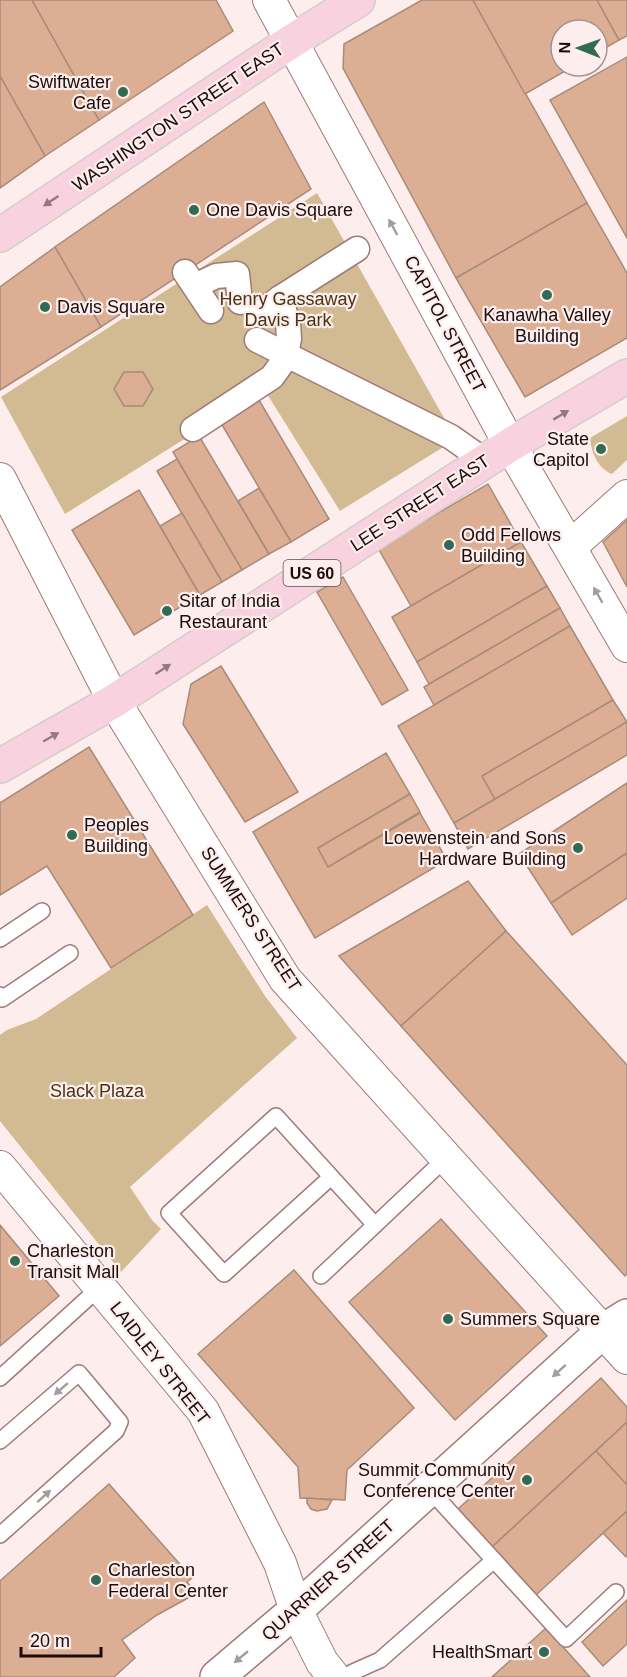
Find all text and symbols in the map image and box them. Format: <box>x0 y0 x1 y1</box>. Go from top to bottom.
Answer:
north arrow <box>549 18 609 78</box>
street label: WASHINGTON STREET EAST <box>68 39 288 195</box>
text: N <box>556 42 573 54</box>
place label: Swiftwater Cafe <box>28 72 111 113</box>
marker: Swiftwater Cafe <box>116 85 130 99</box>
one-way arrow <box>43 195 59 206</box>
place label: One Davis Square <box>206 200 353 220</box>
marker: One Davis Square <box>187 203 201 217</box>
one-way arrow <box>388 218 398 235</box>
street label: CAPITOL STREET <box>400 252 490 396</box>
marker: Kanawha Valley Building <box>540 288 554 302</box>
park label: Henry Gassaway Davis Park <box>219 289 357 330</box>
place label: Davis Square <box>57 297 165 317</box>
marker: Davis Square <box>38 300 52 314</box>
place label: Kanawha Valley Building <box>483 305 611 346</box>
one-way arrow <box>553 410 570 420</box>
place label: State Capitol <box>533 429 589 470</box>
marker: State Capitol <box>594 442 608 456</box>
street label: LEE STREET EAST <box>347 451 493 555</box>
place label: Odd Fellows Building <box>461 525 561 566</box>
marker: Odd Fellows Building <box>442 538 456 552</box>
road number: US 60 <box>284 560 340 586</box>
one-way arrow <box>593 587 603 604</box>
place label: Sitar of India Restaurant <box>179 591 281 632</box>
marker: Sitar of India Restaurant <box>160 604 174 618</box>
one-way arrow <box>155 664 171 675</box>
one-way arrow <box>43 731 59 742</box>
place label: Peoples Building <box>84 815 149 856</box>
marker: Peoples Building <box>65 828 79 842</box>
place label: Loewenstein and Sons Hardware Building <box>384 828 566 869</box>
marker: Loewenstein and Sons Hardware Building <box>571 841 585 855</box>
street label: SUMMERS STREET <box>197 843 305 995</box>
park label: Slack Plaza <box>50 1081 145 1101</box>
place label: Charleston Transit Mall <box>27 1241 119 1282</box>
marker: Charleston Transit Mall <box>8 1254 22 1268</box>
street label: LAIDLEY STREET <box>106 1298 214 1428</box>
place label: Summers Square <box>460 1309 600 1329</box>
marker: Summers Square <box>441 1312 455 1326</box>
one-way arrow <box>552 1364 567 1378</box>
one-way arrow <box>54 1382 69 1395</box>
place label: Summit Community Conference Center <box>358 1460 515 1501</box>
marker: Summit Community Conference Center <box>520 1473 534 1487</box>
one-way arrow <box>36 1489 51 1503</box>
street label: QUARRIER STREET <box>258 1515 398 1645</box>
place label: Charleston Federal Center <box>108 1560 228 1601</box>
marker: Charleston Federal Center <box>89 1573 103 1587</box>
scale bar <box>21 1620 100 1658</box>
text: 20 m <box>30 1631 70 1651</box>
place label: HealthSmart <box>432 1642 532 1662</box>
marker: HealthSmart <box>537 1645 551 1659</box>
one-way arrow <box>234 1650 249 1663</box>

